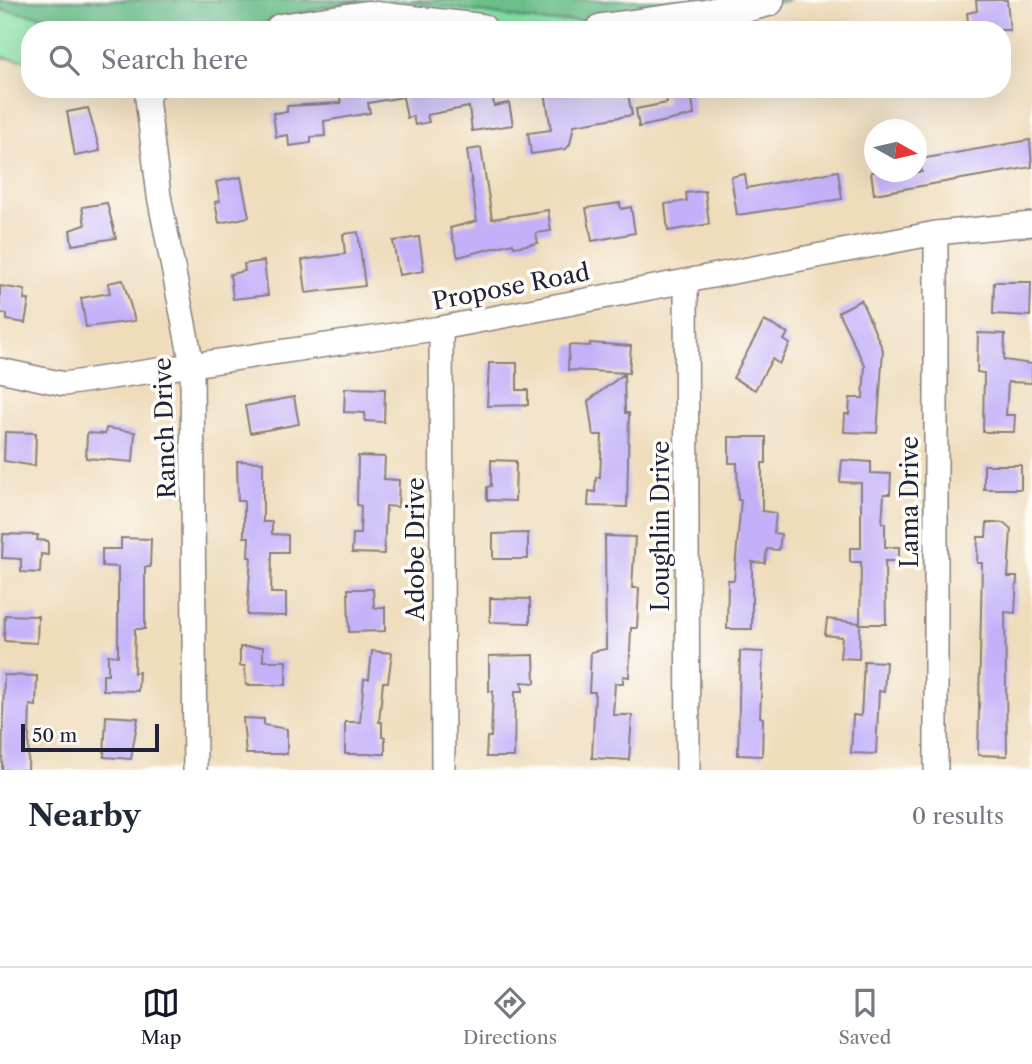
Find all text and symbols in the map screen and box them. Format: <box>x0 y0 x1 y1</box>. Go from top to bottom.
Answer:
search box <box>21 21 1011 98</box>
icon: search <box>45 41 83 79</box>
text: Search here <box>101 44 248 76</box>
north arrow <box>864 119 927 182</box>
street label: Propose Road <box>430 257 592 316</box>
street label: Ranch Drive <box>148 357 181 499</box>
street label: Lama Drive <box>895 436 924 568</box>
street label: Loughlin Drive <box>646 440 675 612</box>
street label: Adobe Drive <box>401 477 430 622</box>
scale bar <box>21 721 159 753</box>
text: 50 m <box>32 724 77 747</box>
text: Nearby <box>28 797 141 834</box>
text: 0 results <box>912 802 1004 830</box>
tab: Map <box>141 984 182 1049</box>
tab: Directions <box>463 984 557 1049</box>
tab: Saved <box>838 984 891 1049</box>

